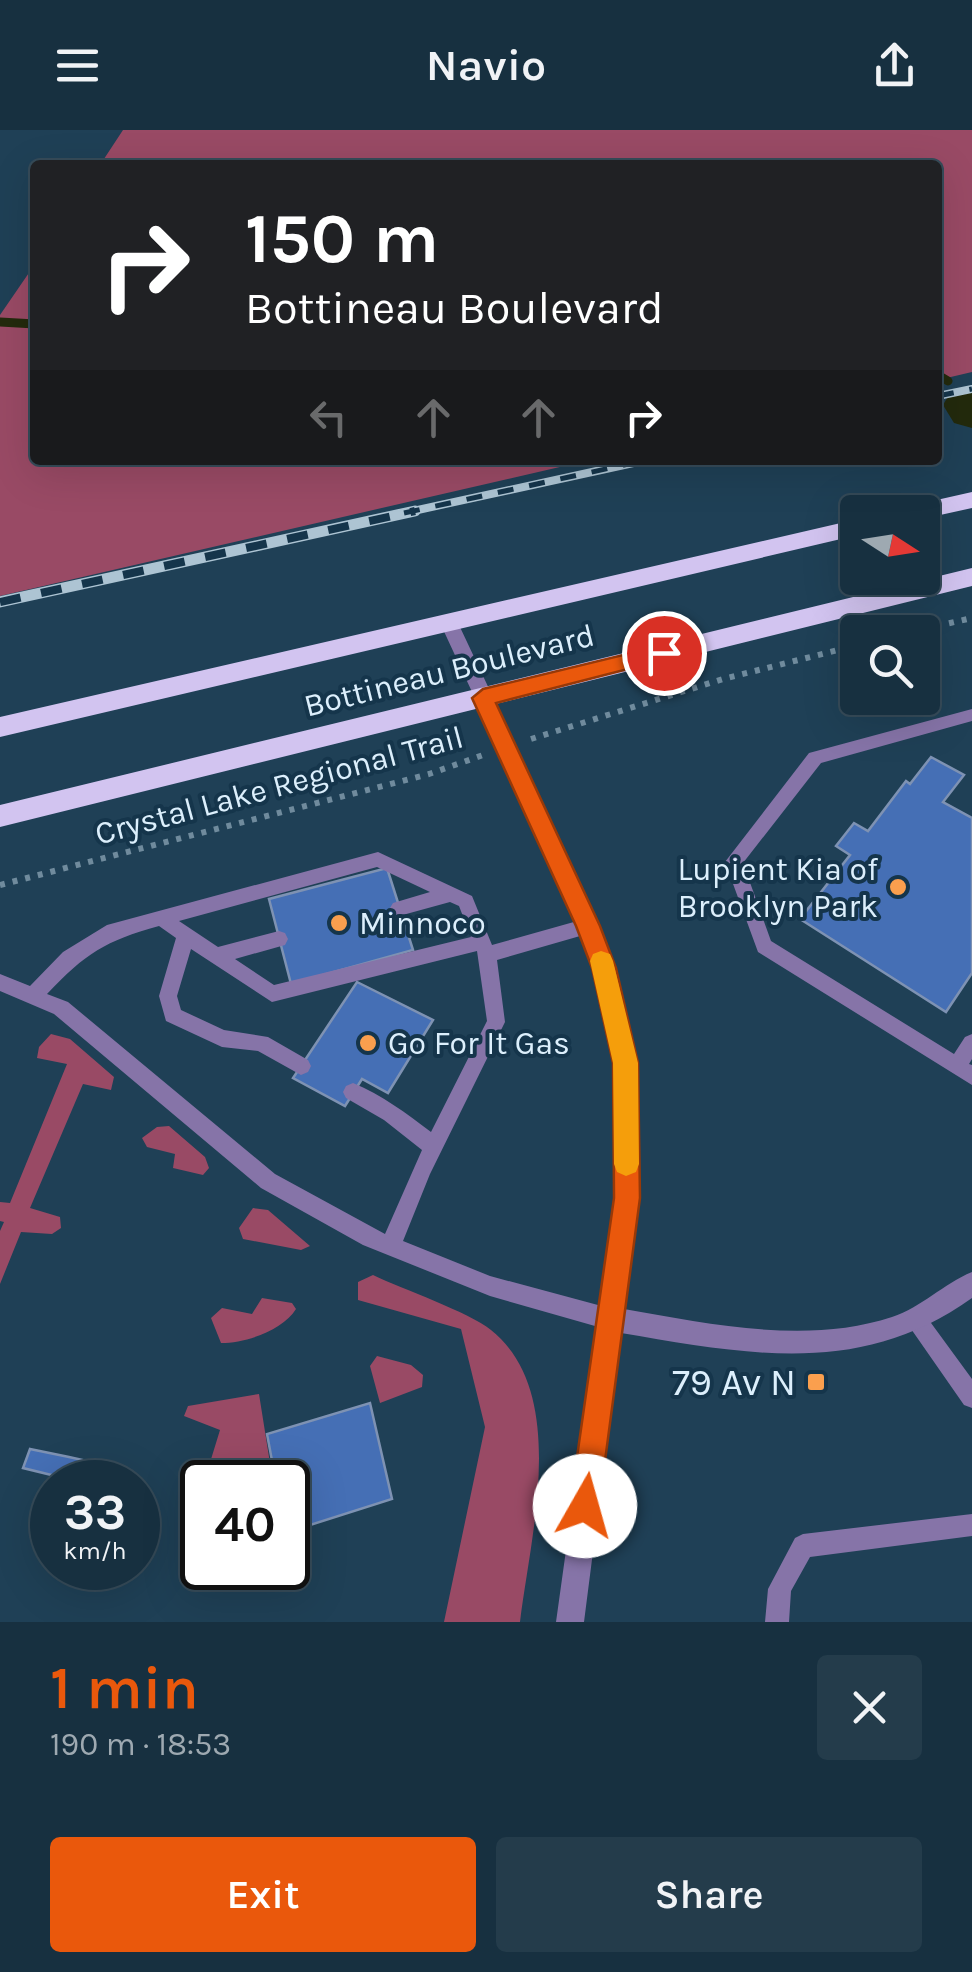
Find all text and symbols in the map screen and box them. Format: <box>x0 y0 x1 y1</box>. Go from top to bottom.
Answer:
icon: menu <box>50 38 105 93</box>
icon: share <box>867 38 922 93</box>
text: Navio <box>426 39 546 91</box>
text: 150 m <box>245 198 439 280</box>
icon: right <box>80 200 210 330</box>
text: Bottineau Boulevard <box>245 282 664 334</box>
icon: left <box>301 390 356 445</box>
icon: ahead <box>406 390 461 445</box>
icon: ahead <box>511 390 566 445</box>
icon: right <box>616 390 671 445</box>
north arrow <box>840 495 940 595</box>
map controls <box>840 495 940 715</box>
pin <box>622 611 707 696</box>
button: search <box>840 615 940 715</box>
street label: Bottineau Boulevard <box>300 617 598 724</box>
icon: arrive <box>637 626 692 681</box>
street label: Crystal Lake Regional Trail <box>91 718 467 852</box>
place label: Lupient Kia of Brooklyn Park <box>677 851 879 925</box>
marker: Lupient Kia of Brooklyn Park <box>887 876 909 898</box>
place label: Minnoco <box>359 905 486 942</box>
marker: Minnoco <box>328 912 350 934</box>
place label: Go For It Gas <box>388 1025 570 1062</box>
marker: Go For It Gas <box>357 1032 379 1054</box>
place label: 79 Av N <box>672 1360 796 1405</box>
marker: 79 Av N <box>805 1371 827 1393</box>
position arrow <box>533 1454 637 1558</box>
speed limit sign: 40 <box>180 1460 310 1590</box>
text: 33 <box>64 1483 126 1542</box>
text: km/h <box>63 1536 127 1565</box>
text: 1 min <box>50 1653 199 1723</box>
button: close <box>817 1655 922 1760</box>
text: 190 m · 18:53 <box>50 1726 231 1763</box>
button: Exit <box>50 1837 476 1952</box>
button: Share <box>496 1837 922 1952</box>

